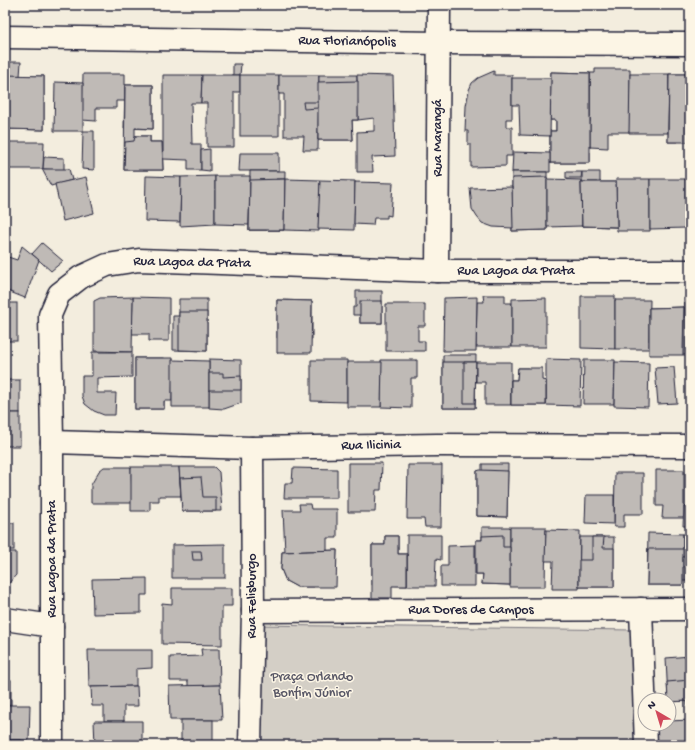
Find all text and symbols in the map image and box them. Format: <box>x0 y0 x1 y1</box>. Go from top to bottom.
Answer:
street label: Rua Florianópolis <box>298 33 397 51</box>
street label: Rua Marangá <box>430 98 447 177</box>
street label: Rua Lagoa da Prata <box>133 253 252 273</box>
street label: Rua Lagoa da Prata <box>457 263 576 280</box>
street label: Rua Ilicinia <box>341 437 402 455</box>
street label: Rua Lagoa da Prata <box>44 499 61 618</box>
street label: Rua Felisburgo <box>244 554 261 638</box>
street label: Rua Dores de Campos <box>408 602 535 619</box>
park label: Praça Orlando Bonfim Júnior <box>270 669 353 702</box>
north arrow <box>637 692 677 732</box>
text: N <box>646 699 659 713</box>

